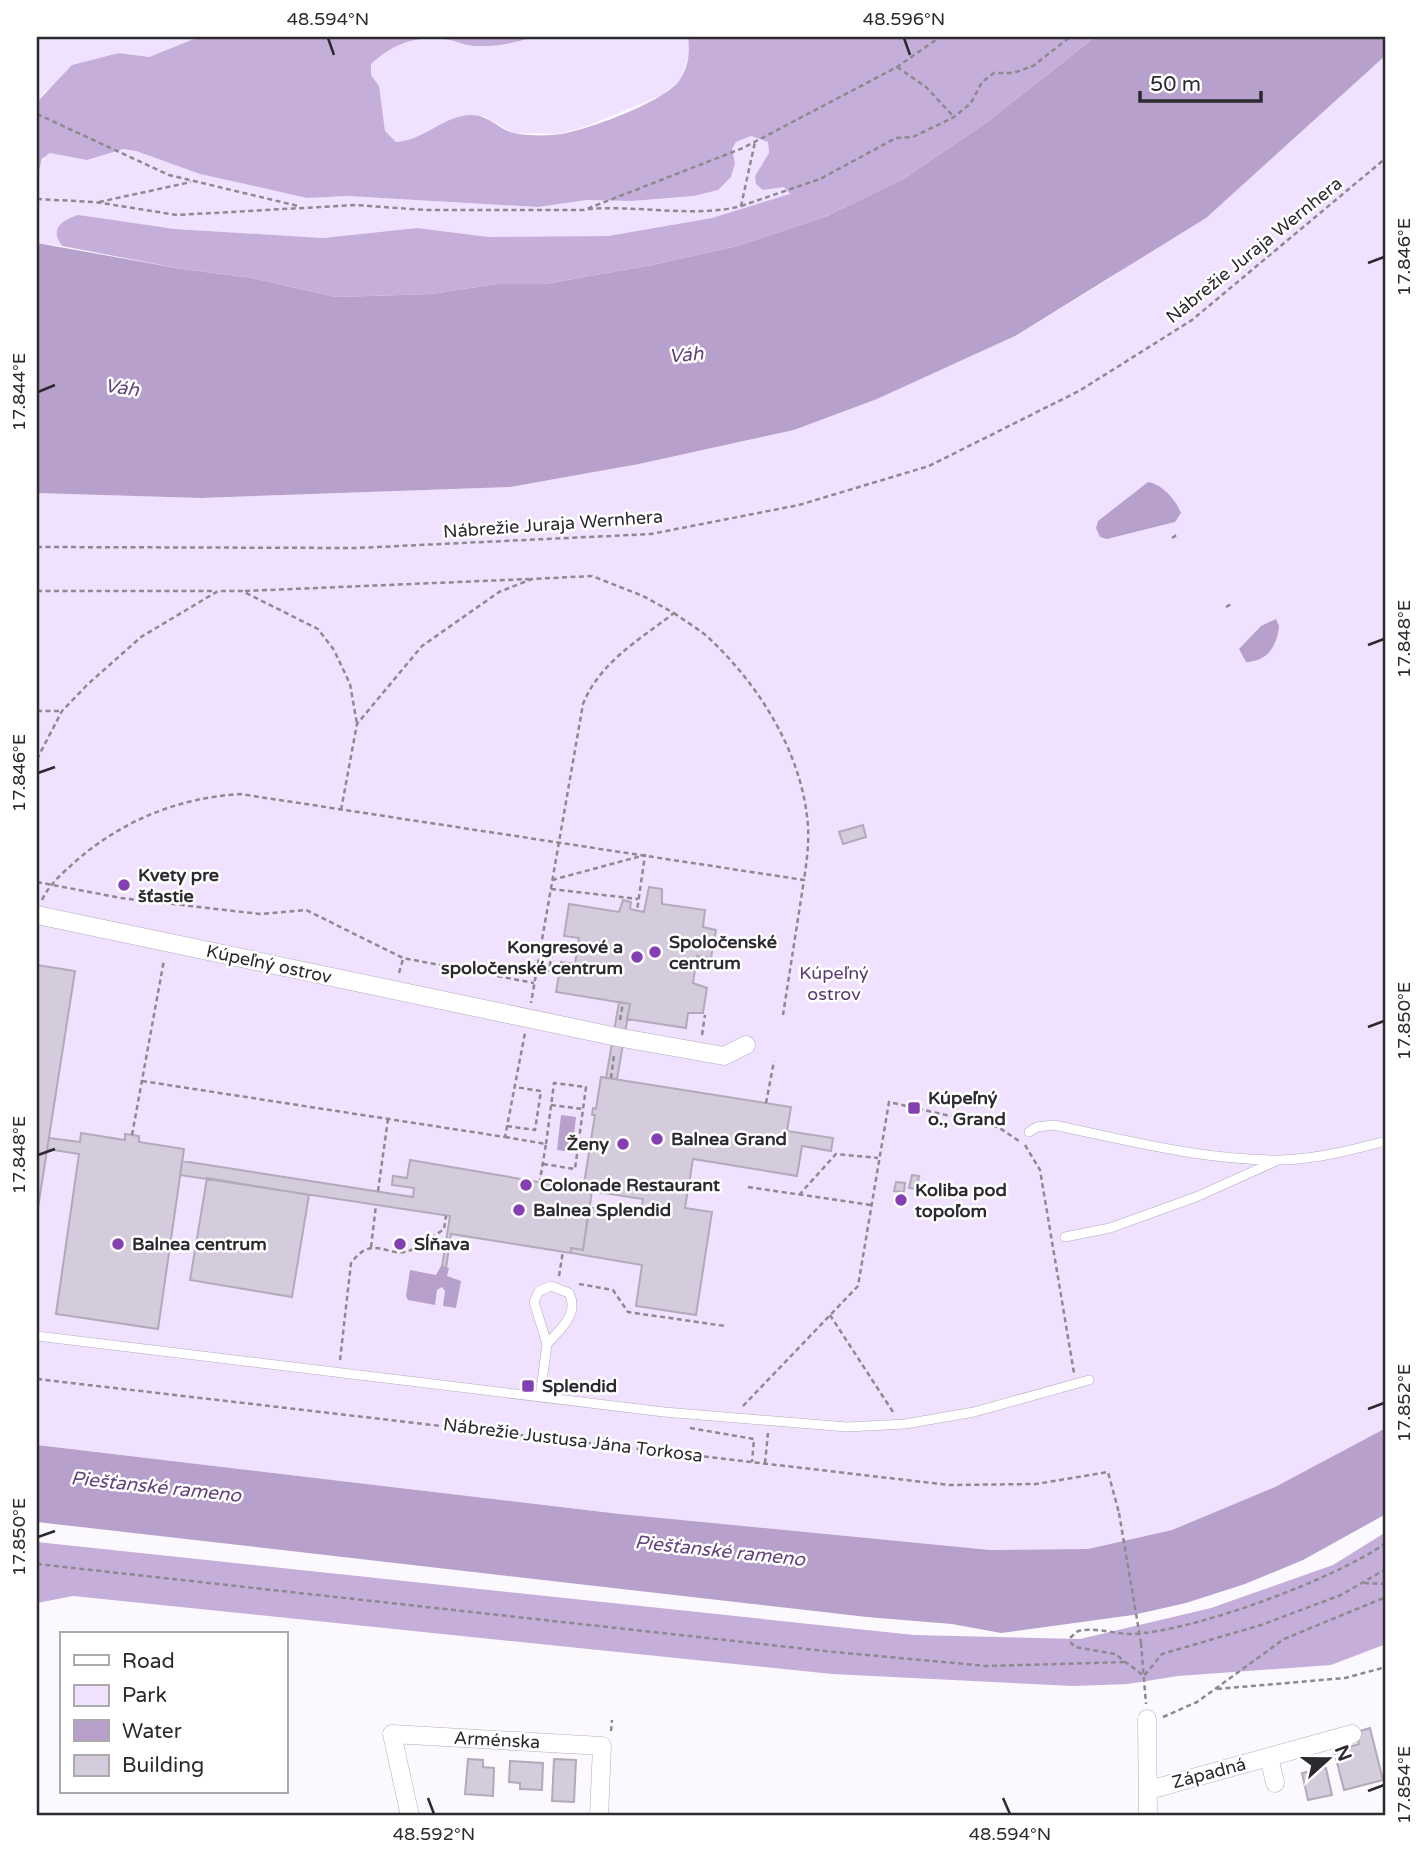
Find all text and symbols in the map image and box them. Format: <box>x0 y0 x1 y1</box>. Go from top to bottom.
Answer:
text: 48.594°N <box>287 8 369 30</box>
text: 48.596°N <box>863 8 945 30</box>
scale bar <box>1140 60 1260 104</box>
text: 50 m <box>1150 72 1201 97</box>
street label: Nábrežie Juraja Wernhera <box>1161 172 1347 328</box>
text: 17.846°E <box>1393 218 1415 296</box>
water label: Váh <box>668 343 705 367</box>
text: 17.844°E <box>8 353 30 431</box>
water label: Váh <box>103 375 141 401</box>
street label: Nábrežie Juraja Wernhera <box>442 505 664 543</box>
text: 17.848°E <box>1393 600 1415 678</box>
text: 17.846°E <box>8 734 30 812</box>
place label: Kvety pre šťastie <box>138 864 219 907</box>
marker: Kvety pre šťastie <box>116 877 132 893</box>
place label: Spoločenské centrum <box>669 931 777 974</box>
place label: Kongresové a spoločenské centrum <box>441 936 623 979</box>
street label: Kúpeľný ostrov <box>204 940 334 988</box>
marker: Spoločenské centrum <box>647 944 663 960</box>
marker: Kongresové a spoločenské centrum <box>629 949 645 965</box>
park label: Kúpeľný ostrov <box>799 962 869 1005</box>
text: 17.850°E <box>1393 982 1415 1060</box>
place label: Kúpeľný o., Grand <box>928 1087 1006 1130</box>
marker: Kúpeľný o., Grand <box>906 1100 922 1116</box>
text: 17.848°E <box>8 1116 30 1194</box>
place label: Balnea Grand <box>671 1128 787 1150</box>
marker: Balnea Grand <box>649 1131 665 1147</box>
place label: Ženy <box>567 1133 609 1155</box>
marker: Ženy <box>615 1136 631 1152</box>
place label: Colonade Restaurant <box>540 1174 720 1196</box>
marker: Colonade Restaurant <box>518 1177 534 1193</box>
place label: Koliba pod topoľom <box>915 1179 1007 1222</box>
marker: Koliba pod topoľom <box>893 1192 909 1208</box>
place label: Balnea Splendid <box>533 1199 671 1221</box>
marker: Balnea Splendid <box>511 1202 527 1218</box>
place label: Balnea centrum <box>132 1233 267 1255</box>
place label: Sĺňava <box>414 1233 470 1255</box>
marker: Balnea centrum <box>110 1236 126 1252</box>
marker: Sĺňava <box>392 1236 408 1252</box>
text: 17.852°E <box>1393 1364 1415 1442</box>
place label: Splendid <box>542 1375 617 1397</box>
marker: Splendid <box>520 1378 536 1394</box>
street label: Nábrežie Justusa Jána Torkosa <box>442 1413 704 1467</box>
water label: Piešťanské rameno <box>70 1467 243 1507</box>
text: 17.850°E <box>8 1498 30 1576</box>
water label: Piešťanské rameno <box>634 1531 807 1571</box>
legend <box>60 1632 287 1794</box>
text: Road <box>122 1649 175 1674</box>
text: Park <box>122 1683 167 1708</box>
text: Water <box>122 1719 182 1744</box>
north arrow <box>1294 1724 1364 1794</box>
street label: Arménska <box>453 1727 541 1753</box>
text: N <box>1330 1742 1356 1764</box>
text: 17.854°E <box>1393 1746 1415 1824</box>
text: Building <box>122 1753 204 1778</box>
street label: Západná <box>1170 1753 1248 1793</box>
text: 48.592°N <box>393 1823 475 1845</box>
text: 48.594°N <box>969 1823 1051 1845</box>

